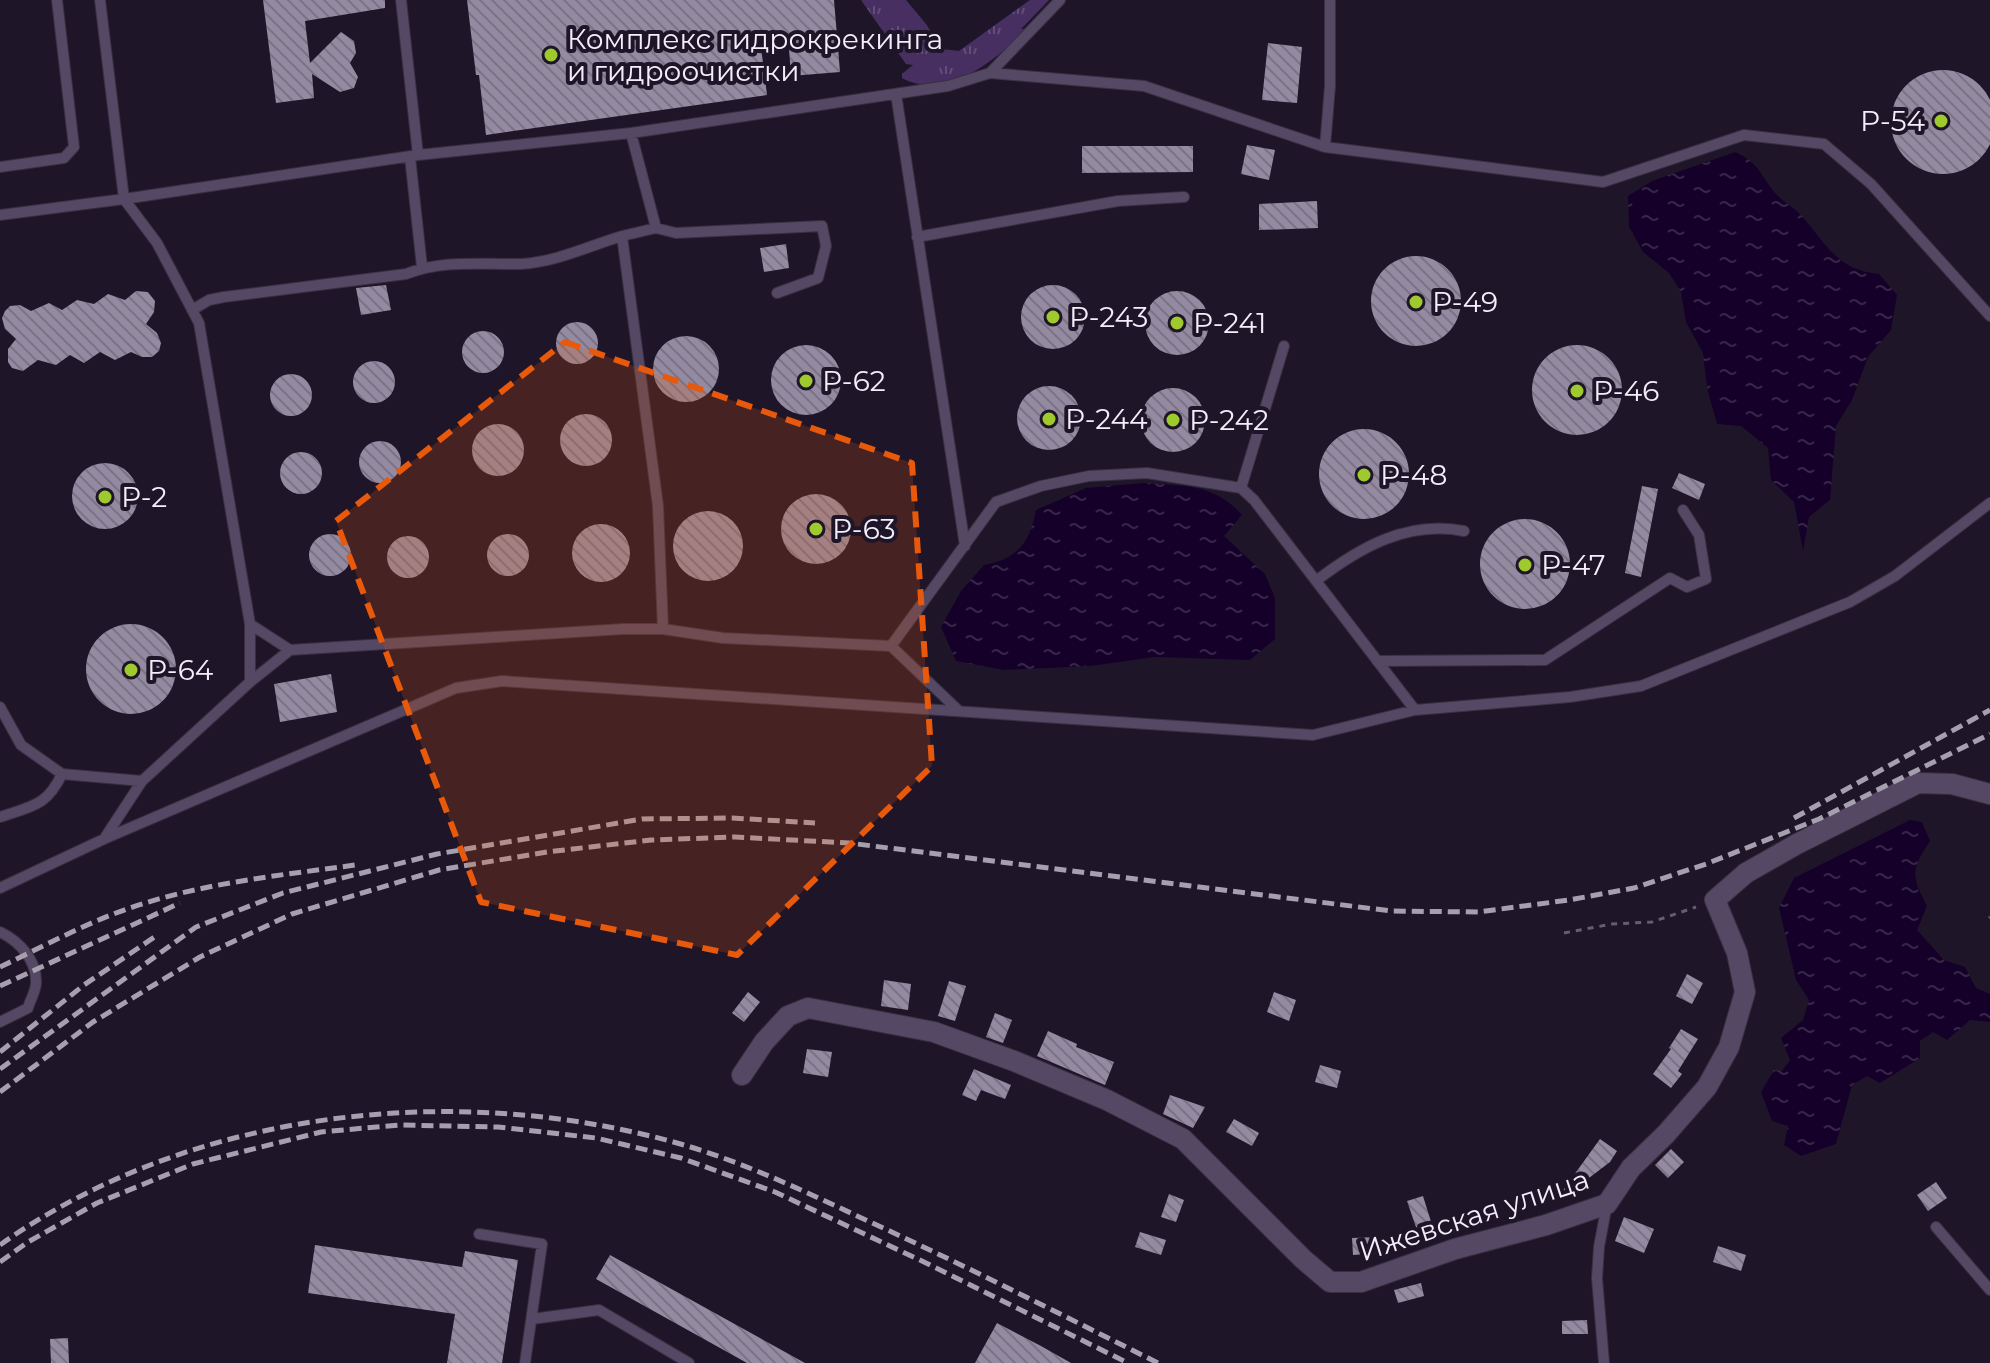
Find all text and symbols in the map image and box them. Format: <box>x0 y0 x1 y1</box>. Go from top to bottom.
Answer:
place label: Комплекс гидрокрекинга и гидроочистки <box>567 22 943 88</box>
marker: Комплекс гидрокрекинга и гидроочистки <box>542 46 560 64</box>
place label: Р-54 <box>1860 104 1925 138</box>
marker: Р-54 <box>1932 112 1950 130</box>
place label: Р-49 <box>1432 285 1498 319</box>
marker: Р-49 <box>1407 293 1425 311</box>
place label: Р-243 <box>1069 300 1148 334</box>
place label: Р-241 <box>1193 306 1266 340</box>
marker: Р-243 <box>1044 308 1062 326</box>
marker: Р-241 <box>1168 314 1186 332</box>
place label: Р-62 <box>822 364 886 398</box>
marker: Р-62 <box>797 372 815 390</box>
place label: Р-46 <box>1593 374 1659 408</box>
marker: Р-46 <box>1568 382 1586 400</box>
place label: Р-244 <box>1065 402 1148 436</box>
place label: Р-242 <box>1189 403 1269 437</box>
marker: Р-244 <box>1040 410 1058 428</box>
marker: Р-242 <box>1164 411 1182 429</box>
place label: Р-48 <box>1380 458 1447 492</box>
marker: Р-48 <box>1355 466 1373 484</box>
place label: Р-2 <box>121 480 167 514</box>
marker: Р-2 <box>96 488 114 506</box>
place label: Р-63 <box>832 512 896 546</box>
marker: Р-63 <box>807 520 825 538</box>
place label: Р-47 <box>1541 548 1605 582</box>
marker: Р-47 <box>1516 556 1534 574</box>
place label: Р-64 <box>147 653 214 687</box>
marker: Р-64 <box>122 661 140 679</box>
street label: Ижевская улица <box>1355 1162 1593 1268</box>

